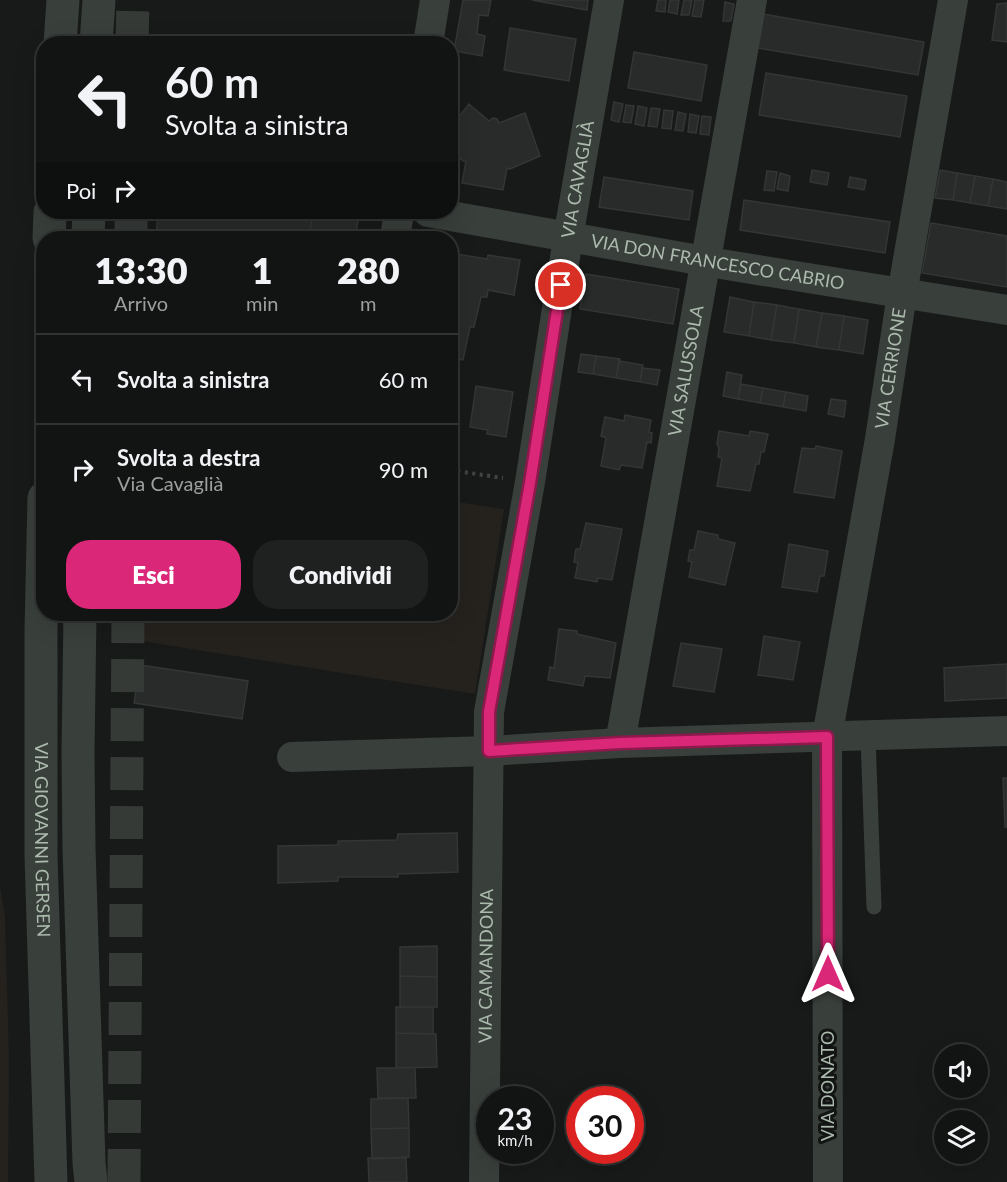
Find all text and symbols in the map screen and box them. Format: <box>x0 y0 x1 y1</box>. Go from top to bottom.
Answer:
text: 60 m <box>165 57 259 107</box>
icon: left <box>66 60 144 138</box>
text: Svolta a sinistra <box>165 108 349 141</box>
street label: VIA CAVAGLIÀ <box>556 118 598 240</box>
icon: right <box>108 174 141 207</box>
text: Poi <box>66 177 96 204</box>
street label: VIA DON FRANCESCO CABRIO <box>589 229 846 294</box>
text: 13:30 <box>94 248 188 292</box>
text: 1 <box>252 248 273 292</box>
text: 280 <box>337 248 400 292</box>
pin <box>535 259 586 310</box>
icon: arrive <box>544 268 577 301</box>
text: Arrivo <box>114 291 168 315</box>
text: min <box>246 291 278 315</box>
text: m <box>360 291 376 315</box>
street label: VIA SALUSSOLA <box>663 303 708 438</box>
street label: VIA CERRIONE <box>870 306 910 430</box>
icon: left <box>66 363 99 396</box>
text: Svolta a sinistra <box>117 366 269 393</box>
text: 60 m <box>379 366 428 393</box>
text: Svolta a destra <box>117 444 260 471</box>
icon: right <box>66 453 99 486</box>
text: 90 m <box>379 456 428 483</box>
text: Via Cavaglià <box>117 471 223 495</box>
button: Esci <box>66 540 241 609</box>
button: Condividi <box>253 540 428 609</box>
street label: VIA GIOVANNI GERSEN <box>31 742 56 938</box>
street label: VIA CAMANDONA <box>473 888 497 1043</box>
position arrow <box>796 942 860 1006</box>
street label: VIA DONATO <box>816 1031 838 1141</box>
map controls <box>934 1044 988 1164</box>
button: sound <box>934 1044 988 1098</box>
speed limit sign: 30 <box>566 1086 644 1164</box>
text: 23 <box>498 1100 532 1136</box>
button: layers <box>934 1110 988 1164</box>
text: km/h <box>497 1131 533 1149</box>

